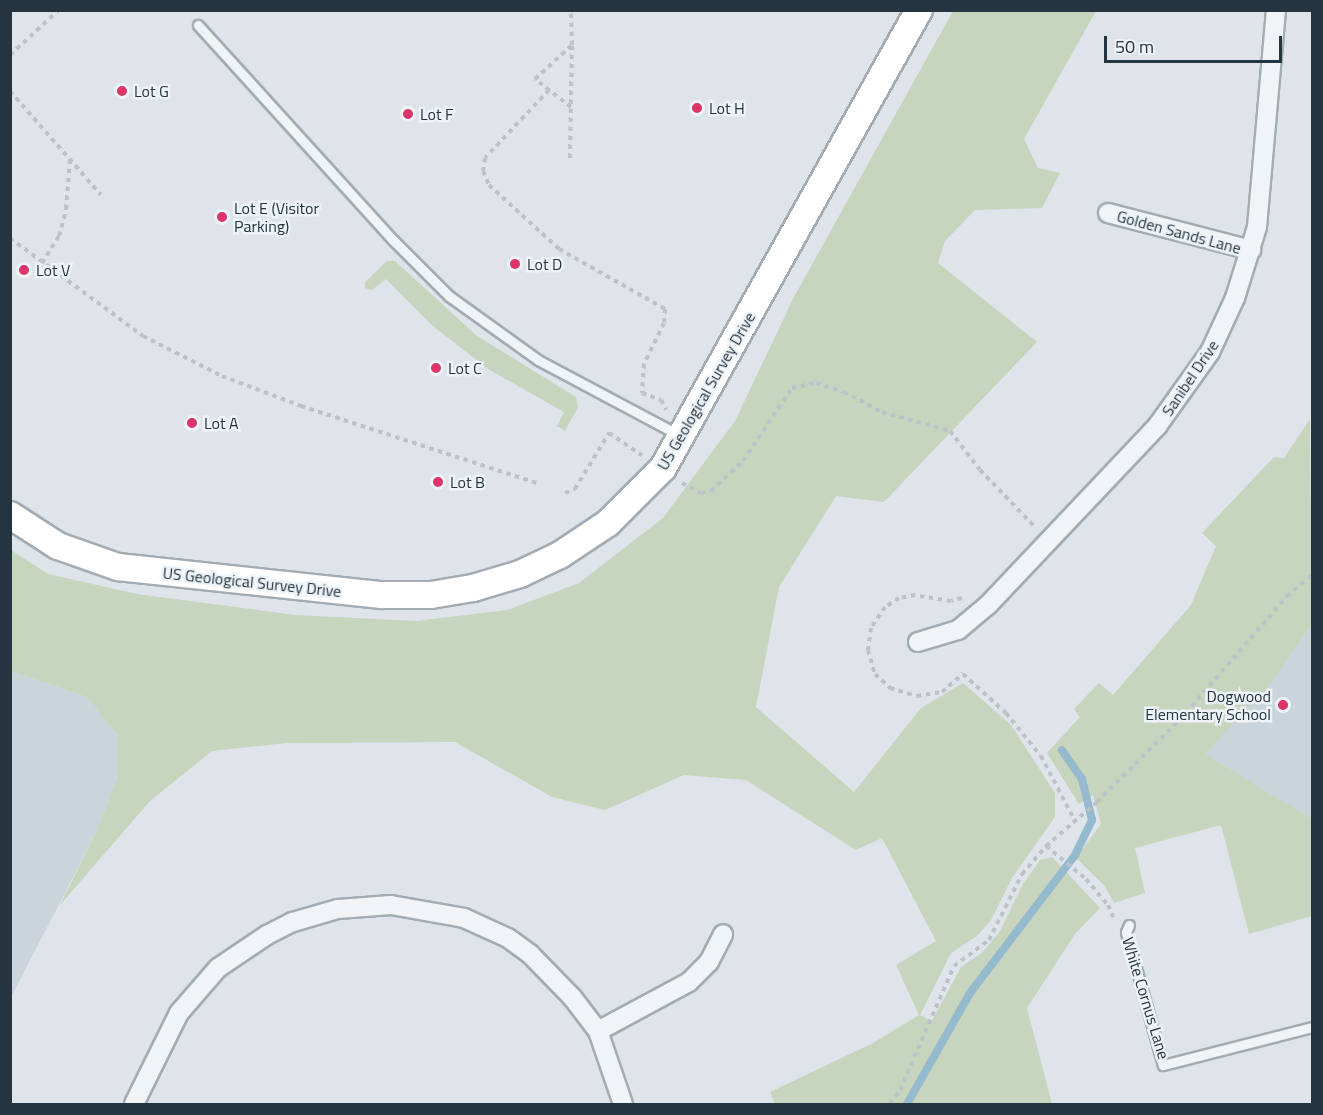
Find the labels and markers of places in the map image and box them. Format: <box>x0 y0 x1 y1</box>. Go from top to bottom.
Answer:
place label: Lot G <box>134 81 169 101</box>
marker: Lot G <box>115 84 129 98</box>
place label: Lot H <box>709 98 745 118</box>
marker: Lot H <box>690 101 704 115</box>
place label: Lot F <box>420 104 454 124</box>
marker: Lot F <box>401 107 415 121</box>
place label: Lot E (Visitor Parking) <box>234 198 319 236</box>
marker: Lot E (Visitor Parking) <box>215 210 229 224</box>
place label: Lot D <box>527 254 562 274</box>
marker: Lot D <box>508 257 522 271</box>
place label: Lot V <box>36 260 70 280</box>
marker: Lot V <box>17 263 31 277</box>
place label: Lot C <box>448 358 482 378</box>
marker: Lot C <box>429 361 443 375</box>
place label: Lot A <box>204 413 239 433</box>
marker: Lot A <box>185 416 199 430</box>
place label: Lot B <box>450 472 485 492</box>
marker: Lot B <box>431 475 445 489</box>
place label: Dogwood Elementary School <box>1145 686 1271 724</box>
marker: Dogwood Elementary School <box>1276 698 1290 712</box>

